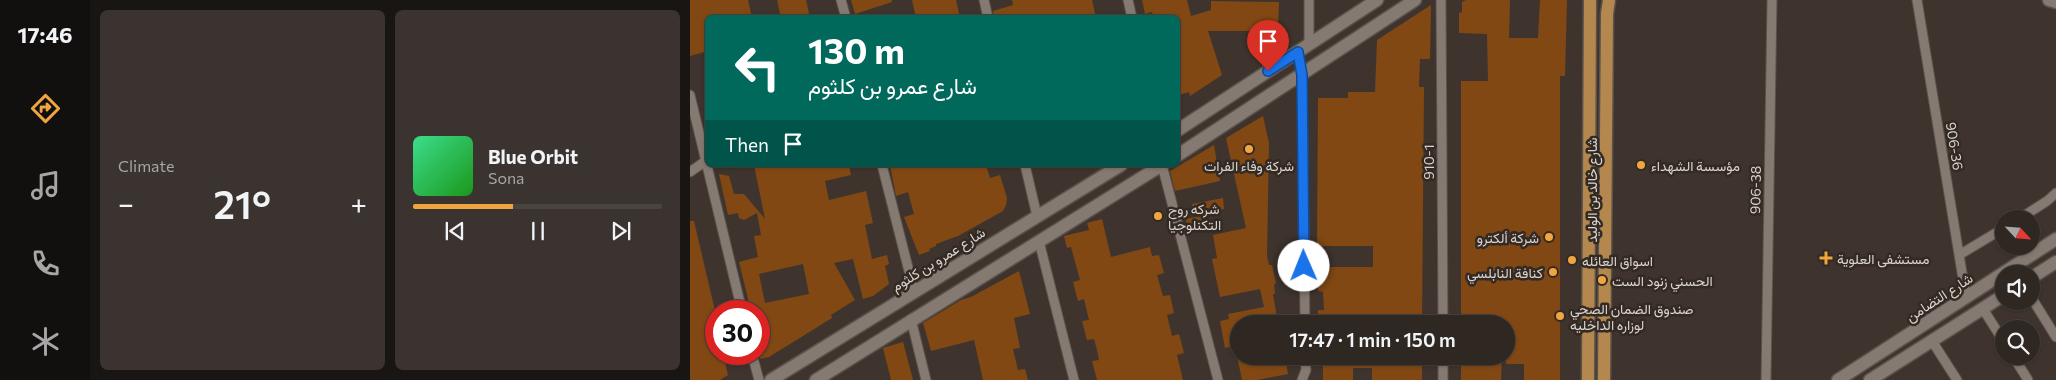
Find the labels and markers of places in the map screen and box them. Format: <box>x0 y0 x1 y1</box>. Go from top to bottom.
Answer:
pin <box>1247 20 1289 71</box>
marker: شركة وفاء الفرات <box>1243 143 1255 155</box>
place label: شركة وفاء الفرات <box>1204 157 1294 175</box>
place label: مؤسسة الشهداء <box>1651 157 1740 175</box>
marker: مؤسسة الشهداء <box>1635 159 1647 171</box>
place label: شركه روح التكنلوجيا <box>1168 200 1221 234</box>
marker: شركه روح التكنلوجيا <box>1152 210 1164 222</box>
place label: شركة ألكترو <box>1477 229 1539 247</box>
marker: شركة ألكترو <box>1543 231 1555 243</box>
place label: مستشفى العلوية <box>1837 250 1929 268</box>
marker: مستشفى العلوية <box>1819 251 1833 265</box>
place label: اسواق العائله <box>1582 252 1653 270</box>
marker: اسواق العائله <box>1566 254 1578 266</box>
place label: كنافة النابلسي <box>1467 264 1543 285</box>
marker: كنافة النابلسي <box>1547 266 1559 278</box>
place label: الحسني زنود الست <box>1612 272 1713 293</box>
marker: الحسني زنود الست <box>1596 274 1608 286</box>
place label: صندوق الضمان الصحي لوزاره الداخليه <box>1570 300 1694 334</box>
marker: صندوق الضمان الصحي لوزاره الداخليه <box>1554 310 1566 322</box>

